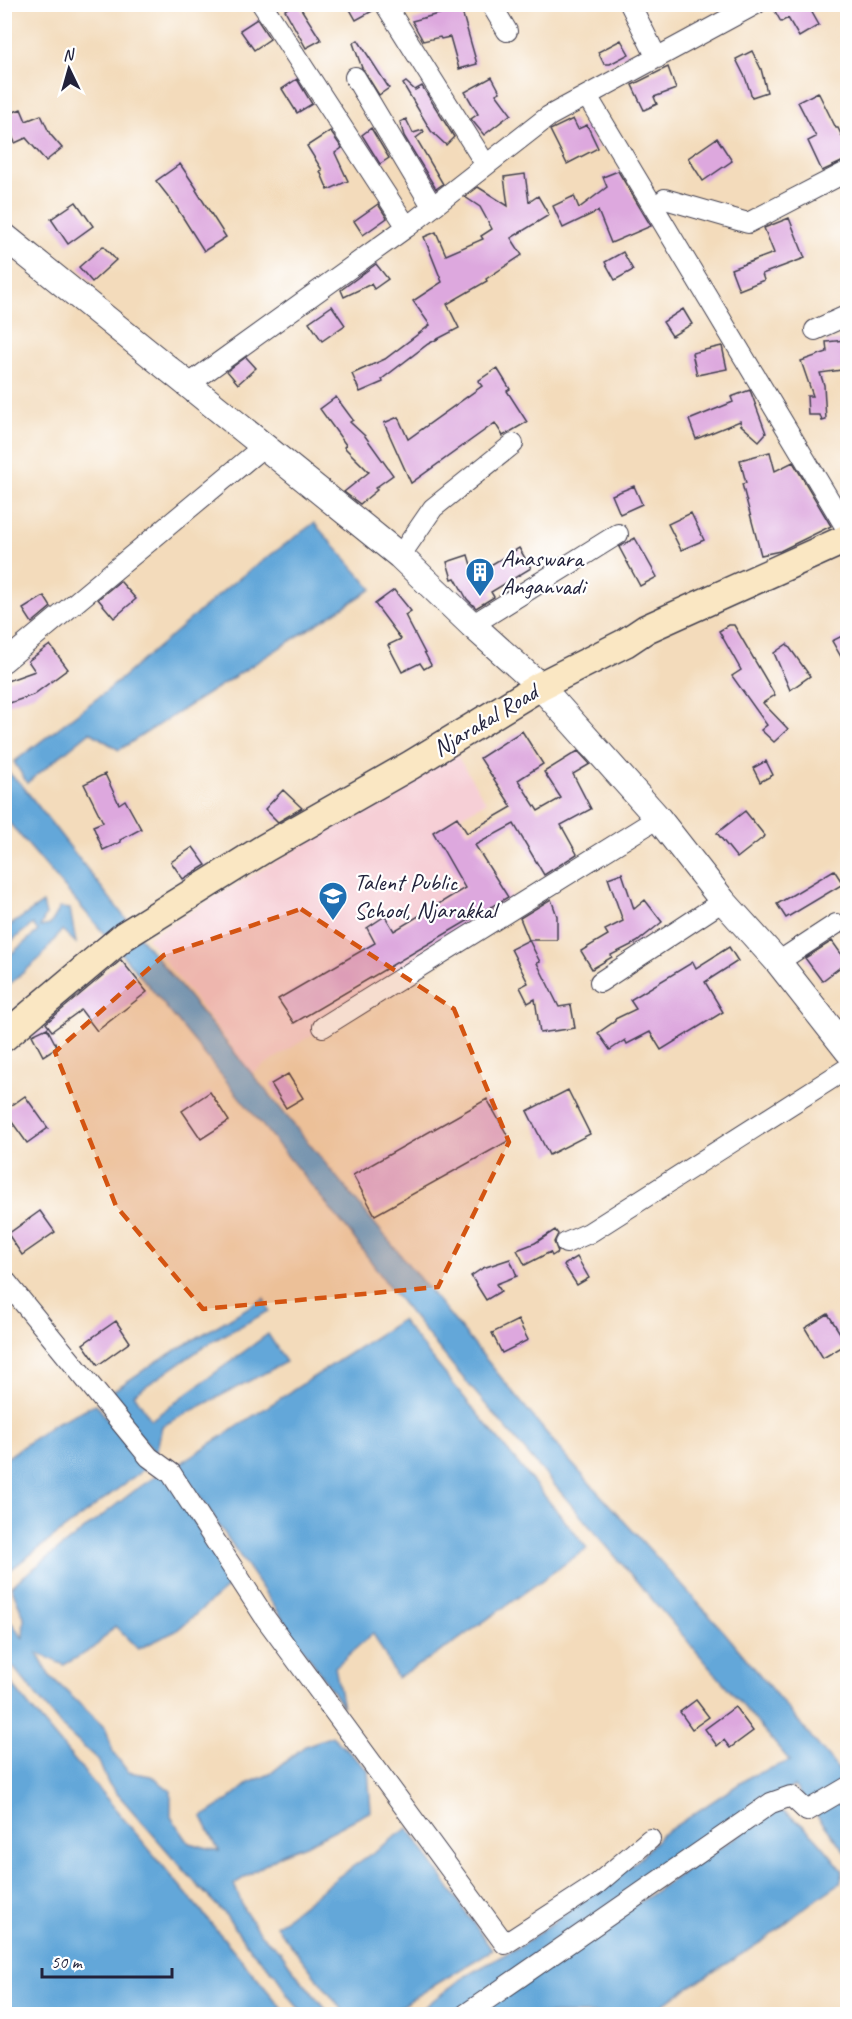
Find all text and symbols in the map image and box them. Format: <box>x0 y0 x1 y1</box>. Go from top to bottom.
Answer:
north arrow <box>39 39 99 99</box>
text: N <box>62 44 77 65</box>
place label: Anaswara Anganvadi <box>501 543 588 601</box>
building icon: Anaswara Anganvadi <box>464 556 496 598</box>
street label: Njarakal Road <box>427 675 546 763</box>
place label: Talent Public School, Njarakkal <box>354 867 500 925</box>
school or university icon: Talent Public School, Njarakkal <box>317 880 349 922</box>
scale bar <box>42 1941 172 1979</box>
text: 50 m <box>51 1951 84 1973</box>

